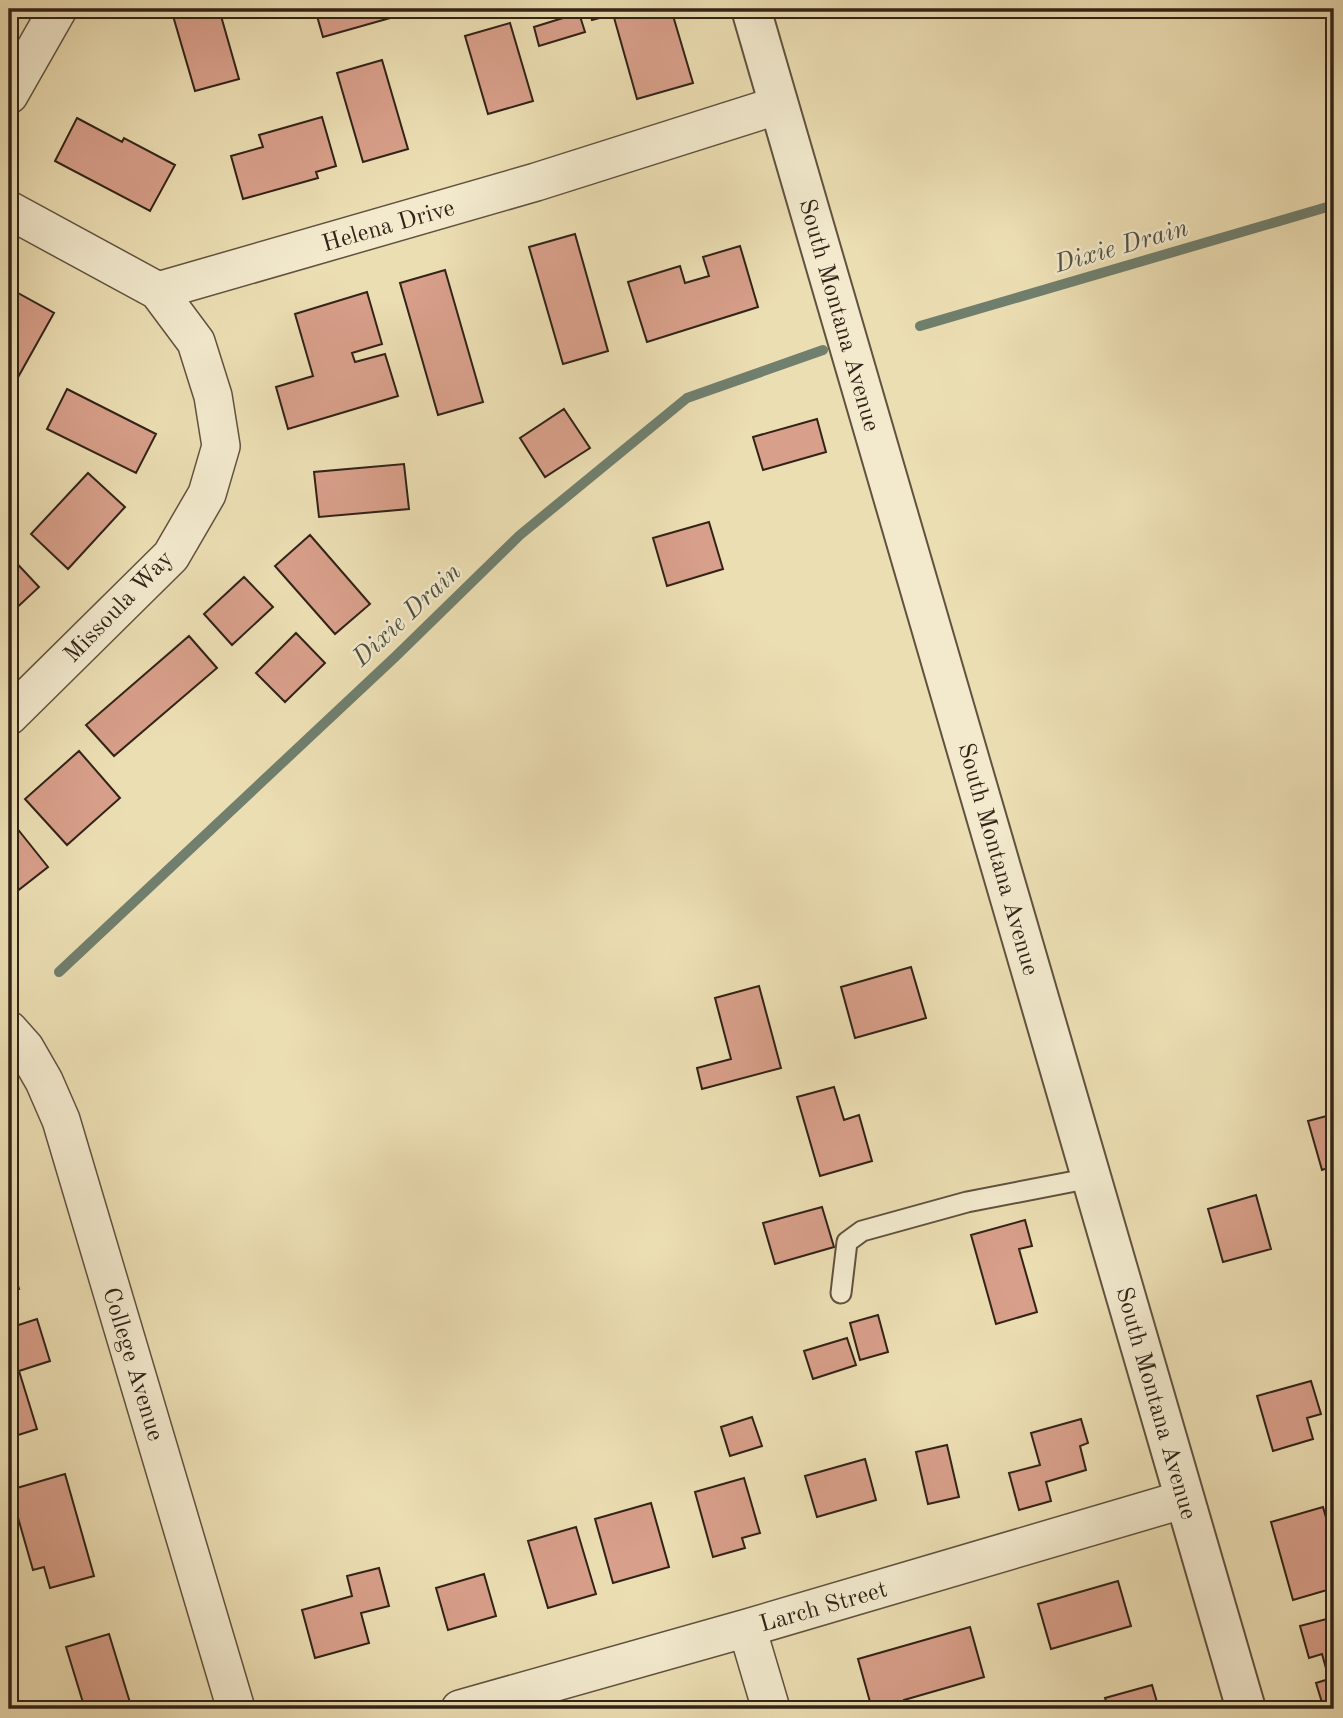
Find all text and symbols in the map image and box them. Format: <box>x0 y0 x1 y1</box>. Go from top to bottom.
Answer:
street label: Helena Drive <box>320 197 458 257</box>
street label: South Montana Avenue <box>793 197 883 435</box>
water label: Dixie Drain <box>1051 215 1191 279</box>
street label: Missoula Way <box>60 547 179 668</box>
water label: Dixie Drain <box>347 559 467 673</box>
street label: South Montana Avenue <box>952 741 1042 979</box>
street label: College Avenue <box>97 1285 167 1444</box>
street label: South Montana Avenue <box>1110 1285 1200 1523</box>
street label: Larch Street <box>757 1578 890 1638</box>

